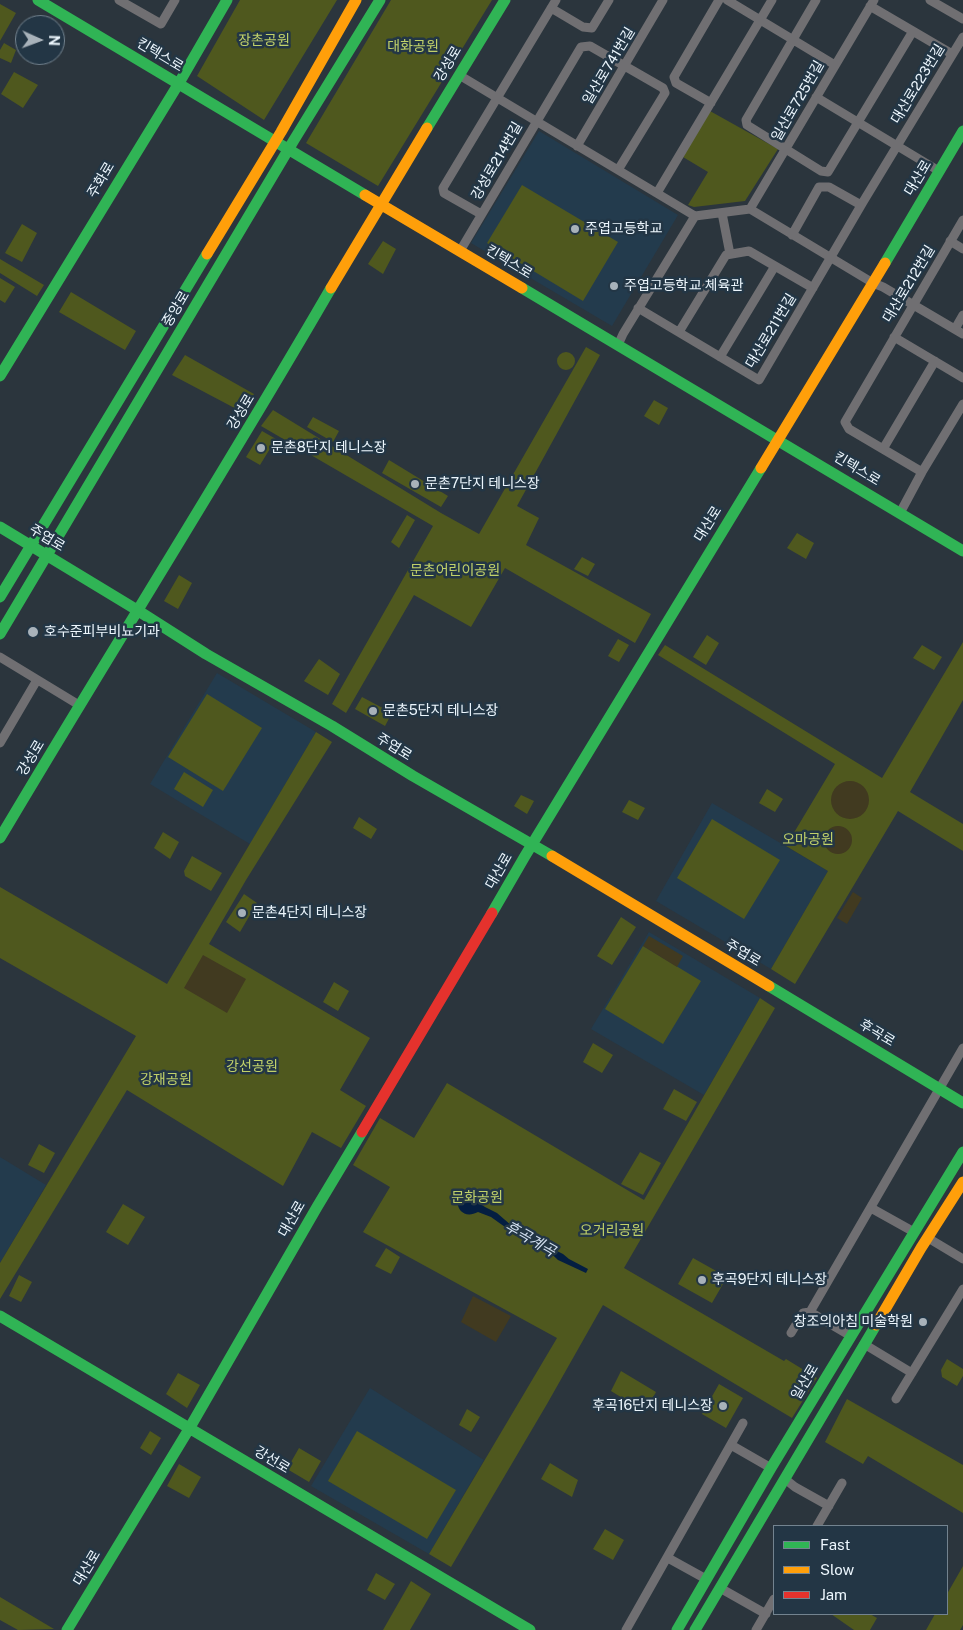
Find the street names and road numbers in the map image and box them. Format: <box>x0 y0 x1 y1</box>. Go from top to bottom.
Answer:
street label: 일산로741번길 <box>579 24 639 108</box>
street label: 킨텍스로 <box>134 35 186 75</box>
street label: 대산로223번길 <box>888 41 948 127</box>
street label: 강성로 <box>431 43 465 85</box>
street label: 일산로725번길 <box>768 58 828 144</box>
street label: 강성로214번길 <box>468 119 526 203</box>
street label: 대산로 <box>901 157 935 199</box>
street label: 주화로 <box>84 159 118 201</box>
street label: 킨텍스로 <box>483 242 535 282</box>
street label: 대산로212번길 <box>879 242 939 326</box>
street label: 중앙로 <box>159 288 193 330</box>
street label: 대산로211번길 <box>742 291 800 371</box>
street label: 강성로 <box>224 391 258 433</box>
street label: 킨텍스로 <box>831 449 883 489</box>
street label: 대산로 <box>691 503 725 545</box>
street label: 주엽로 <box>26 521 68 555</box>
street label: 주엽로 <box>373 730 415 764</box>
street label: 강성로 <box>14 737 48 779</box>
street label: 대산로 <box>482 850 516 892</box>
street label: 주엽로 <box>722 936 764 970</box>
street label: 후곡로 <box>856 1016 898 1050</box>
street label: 대산로 <box>275 1198 309 1240</box>
street label: 일산로 <box>788 1361 822 1403</box>
street label: 강선로 <box>251 1443 293 1477</box>
street label: 대산로 <box>70 1547 104 1589</box>

